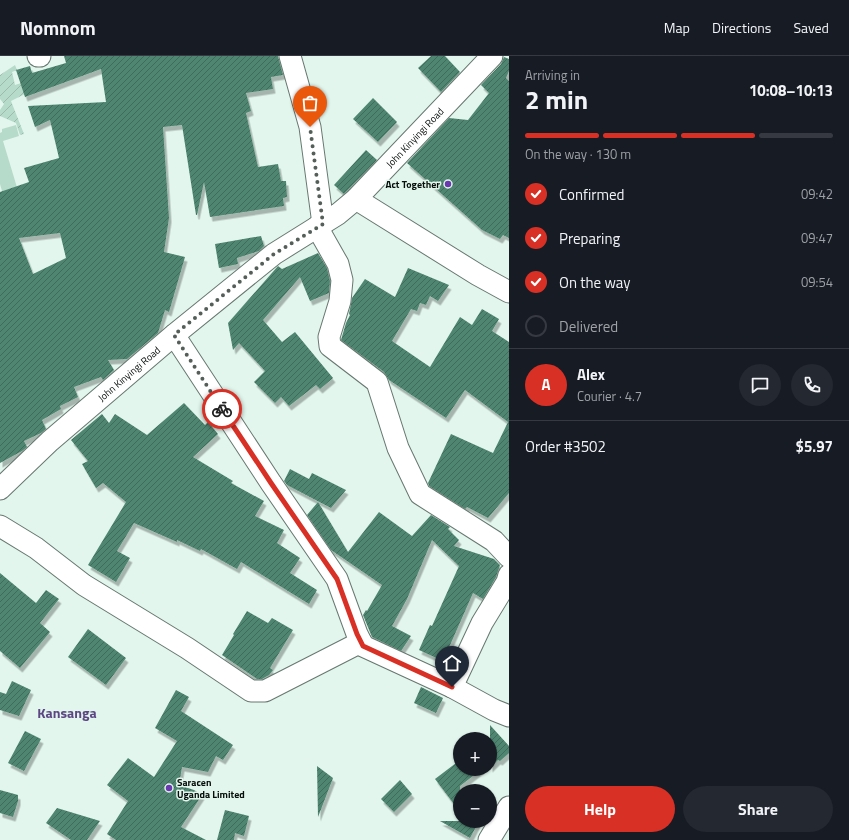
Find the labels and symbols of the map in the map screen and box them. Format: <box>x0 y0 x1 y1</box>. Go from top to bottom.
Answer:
pin <box>293 86 327 127</box>
street label: John Kinyingi Road <box>382 104 447 171</box>
place label: Act Together <box>385 177 440 192</box>
marker: Act Together <box>443 179 453 189</box>
street label: John Kinyingi Road <box>94 343 163 405</box>
courier <box>202 389 242 429</box>
pin <box>435 646 469 687</box>
district label: Kansanga <box>37 702 97 723</box>
place label: Saracen Uganda Limited <box>177 775 245 802</box>
marker: Saracen Uganda Limited <box>164 783 174 793</box>

